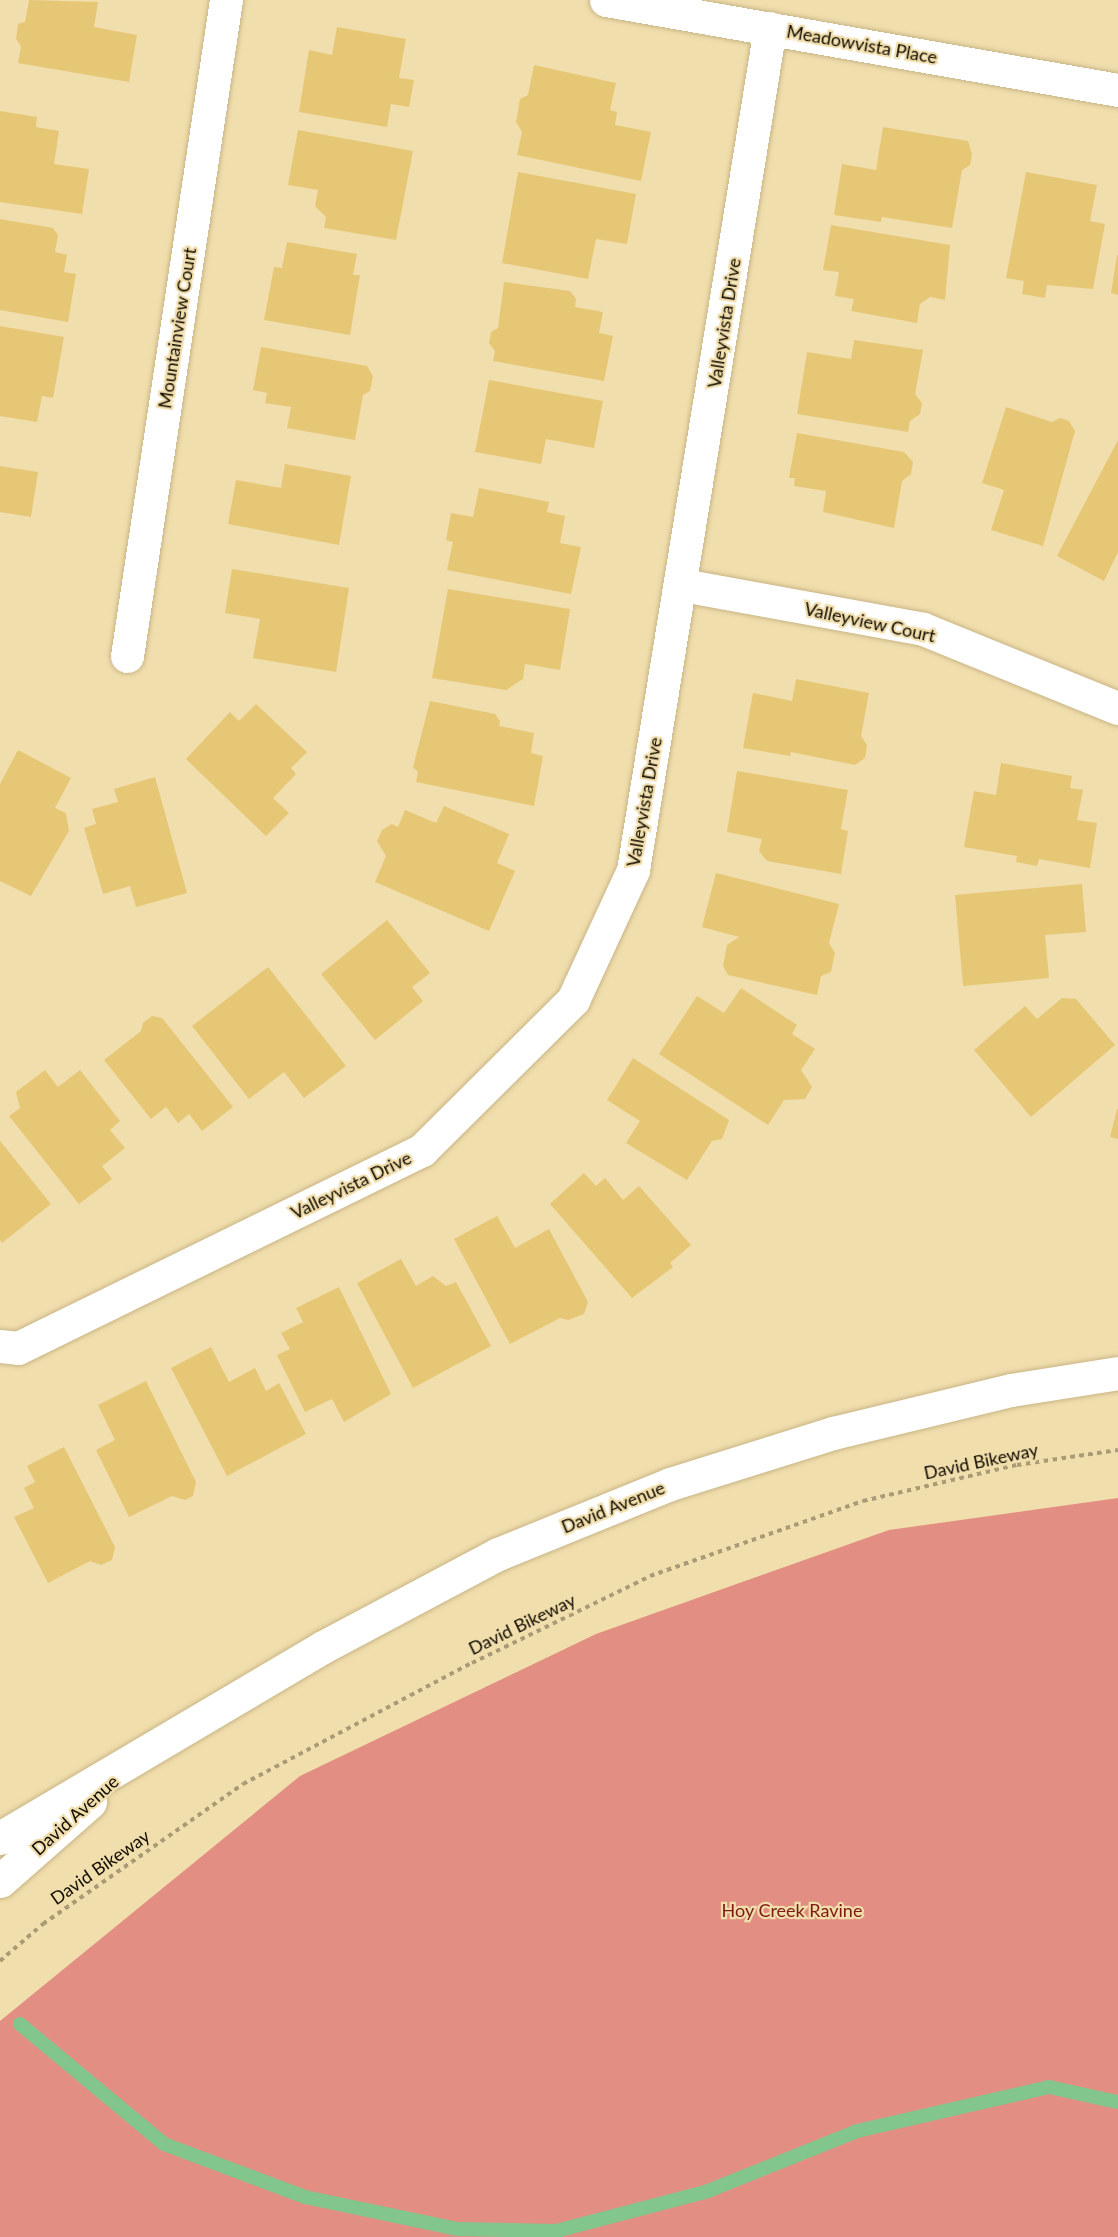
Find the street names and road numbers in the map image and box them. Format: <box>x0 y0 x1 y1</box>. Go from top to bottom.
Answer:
street label: Meadowvista Place <box>785 20 939 68</box>
street label: Mountainview Court <box>154 246 200 410</box>
street label: Valleyvista Drive <box>703 257 745 389</box>
street label: Valleyview Court <box>802 598 938 646</box>
street label: Valleyvista Drive <box>622 736 666 868</box>
street label: Valleyvista Drive <box>287 1147 415 1223</box>
street label: David Bikeway <box>922 1438 1040 1484</box>
street label: David Avenue <box>558 1476 668 1538</box>
street label: David Bikeway <box>465 1589 579 1659</box>
street label: David Avenue <box>27 1770 123 1860</box>
street label: David Bikeway <box>46 1825 154 1909</box>

